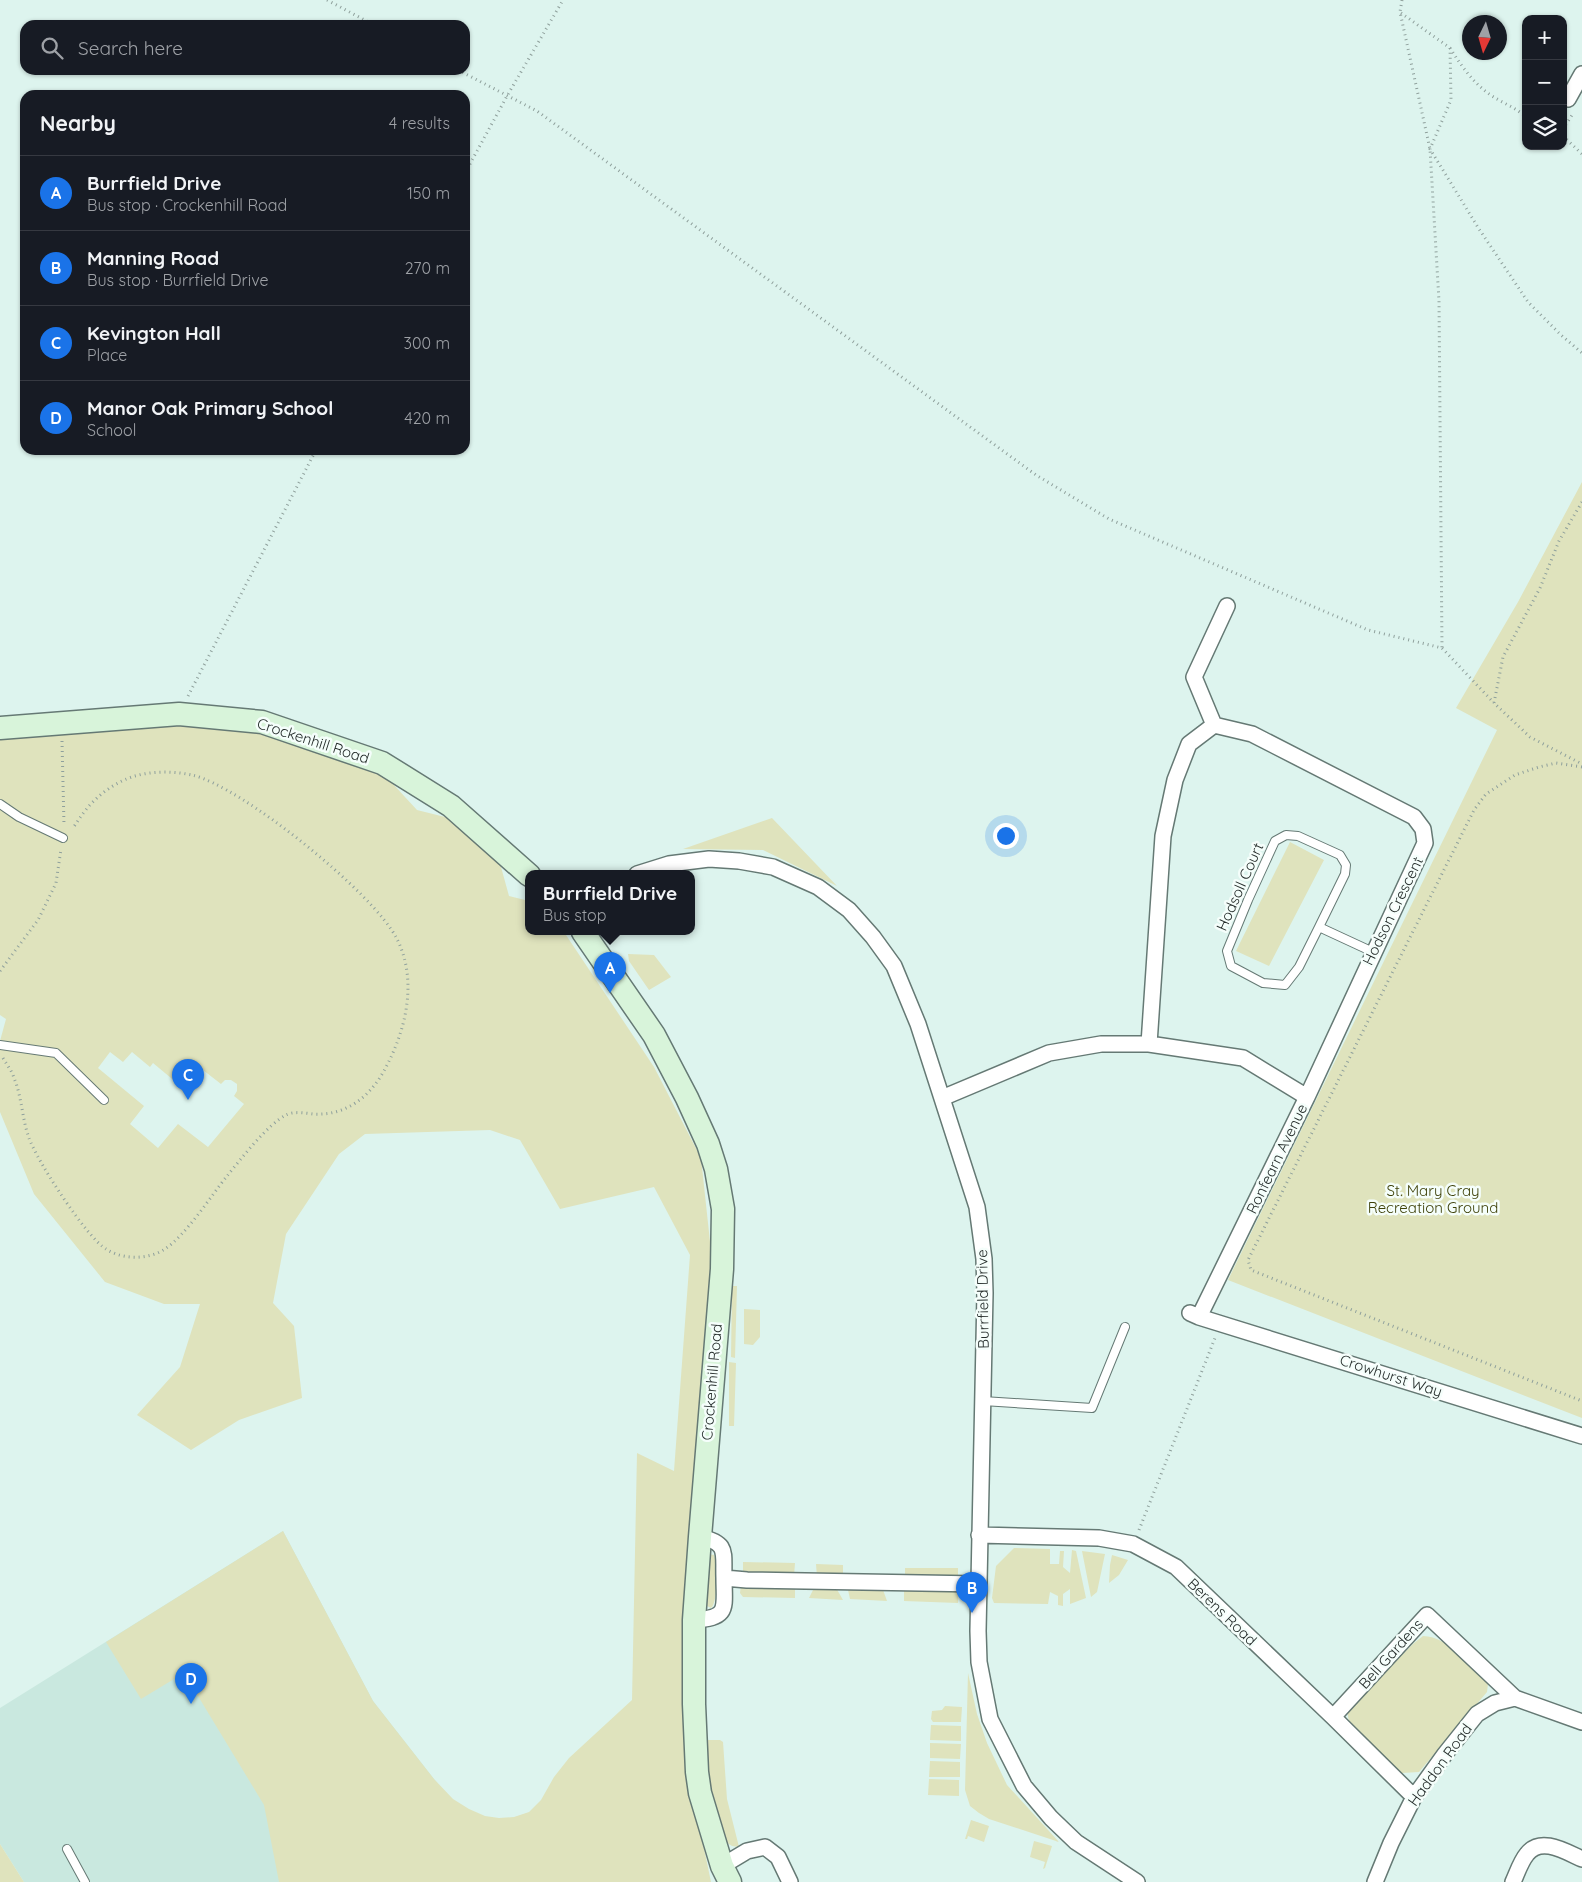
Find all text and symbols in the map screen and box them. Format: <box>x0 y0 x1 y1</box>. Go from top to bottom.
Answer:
north arrow <box>1462 15 1507 60</box>
map controls <box>1522 15 1567 150</box>
button: + <box>1522 15 1567 60</box>
search box <box>20 20 470 75</box>
icon: search <box>38 34 66 62</box>
text: Search here <box>78 36 183 60</box>
button: − <box>1522 60 1567 105</box>
button: layers <box>1522 105 1567 150</box>
text: Nearby <box>40 110 116 136</box>
text: 4 results <box>389 113 450 133</box>
text: Burrfield Drive <box>87 171 221 195</box>
text: A <box>51 183 61 203</box>
text: 150 m <box>407 183 450 203</box>
text: Bus stop · Crockenhill Road <box>87 195 287 215</box>
text: Manning Road <box>87 246 219 270</box>
text: B <box>51 258 61 278</box>
text: 270 m <box>405 258 450 278</box>
text: Bus stop · Burrfield Drive <box>87 270 269 290</box>
text: Kevington Hall <box>87 321 221 345</box>
text: C <box>51 333 61 353</box>
text: 300 m <box>404 333 450 353</box>
text: Place <box>87 345 127 365</box>
text: Manor Oak Primary School <box>87 396 333 420</box>
text: D <box>50 408 62 428</box>
text: 420 m <box>404 408 450 428</box>
text: School <box>87 420 136 440</box>
street label: Crockenhill Road <box>255 713 372 768</box>
your location <box>993 823 1019 849</box>
street label: Hodsoll Court <box>1212 840 1267 934</box>
street label: Hodson Crescent <box>1358 853 1427 968</box>
popup <box>525 870 695 935</box>
text: Burrfield Drive <box>543 881 677 905</box>
text: Bus stop <box>543 905 606 925</box>
pin: A <box>594 952 626 993</box>
pin: C <box>172 1059 204 1100</box>
street label: Ronfearn Avenue <box>1242 1101 1311 1217</box>
park label: St. Mary Cray Recreation Ground <box>1368 1181 1498 1217</box>
street label: Burrfield Drive <box>972 1249 993 1349</box>
street label: Crockenhill Road <box>697 1323 726 1441</box>
street label: Crowhurst Way <box>1338 1350 1445 1401</box>
pin: B <box>956 1572 988 1613</box>
street label: Berens Road <box>1184 1574 1261 1649</box>
street label: Bell Gardens <box>1354 1615 1427 1693</box>
pin: D <box>175 1663 207 1704</box>
street label: Haddon Road <box>1403 1720 1476 1810</box>

